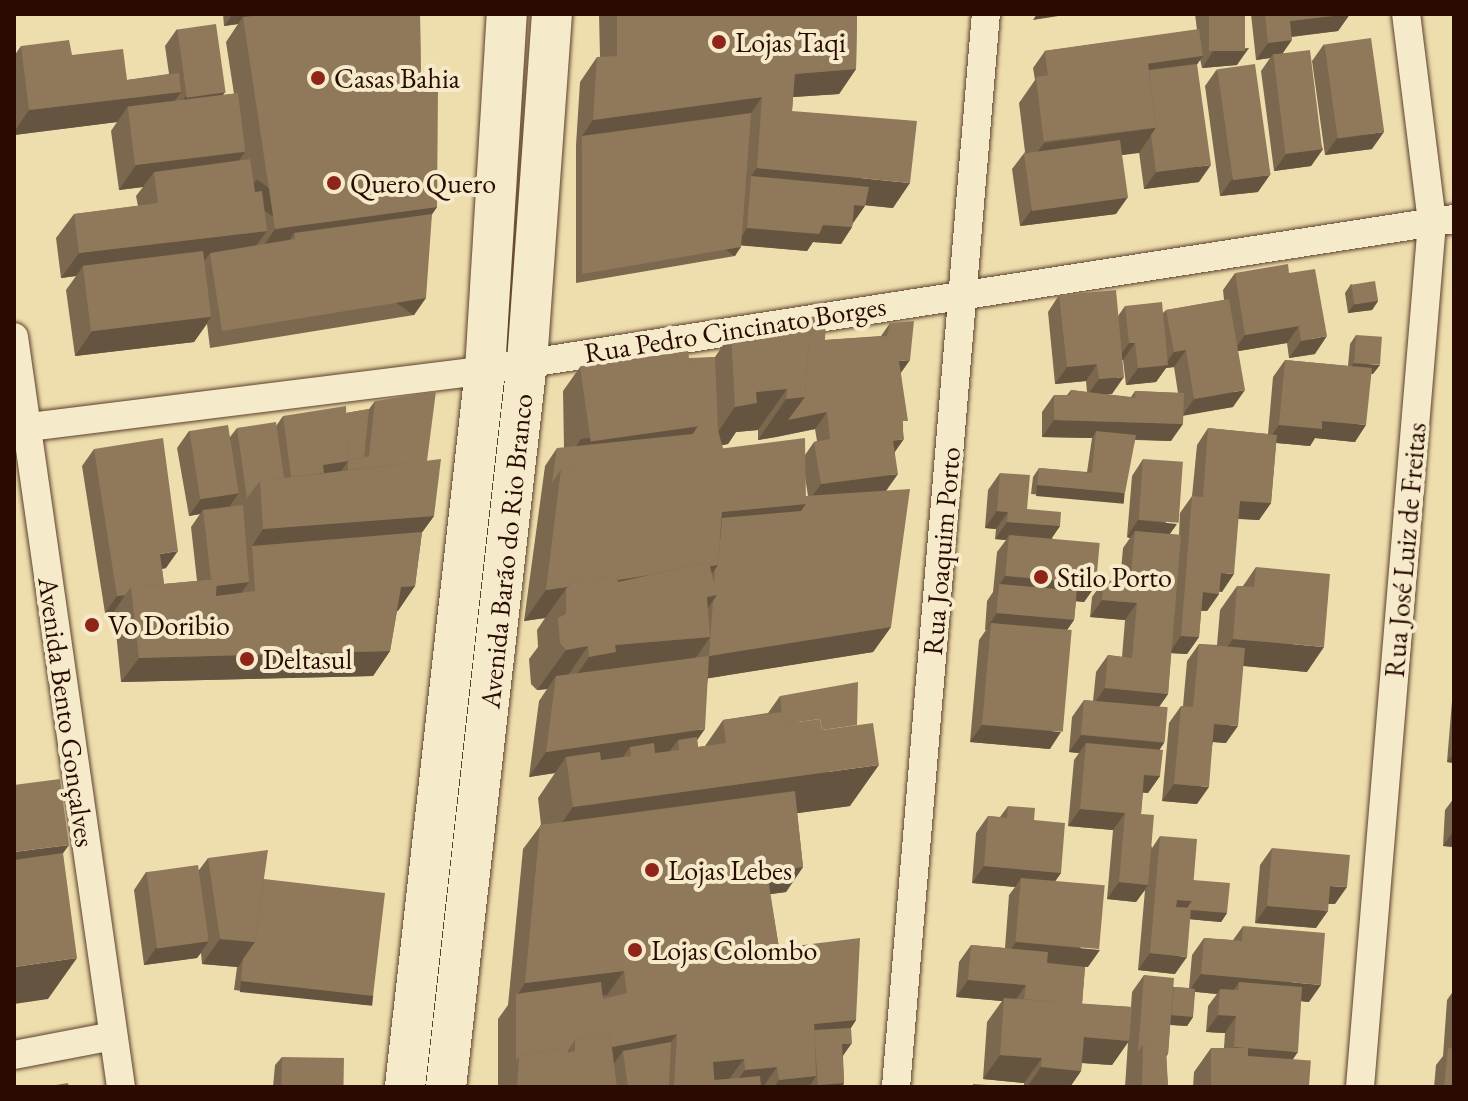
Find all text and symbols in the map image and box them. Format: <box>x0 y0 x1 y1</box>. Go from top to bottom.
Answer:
place label: Lojas Taqi <box>735 25 846 59</box>
marker: Lojas Taqi <box>710 33 728 51</box>
place label: Casas Bahia <box>334 61 460 95</box>
marker: Casas Bahia <box>309 69 327 87</box>
place label: Quero Quero <box>350 166 496 200</box>
marker: Quero Quero <box>325 174 343 192</box>
street label: Rua Pedro Cincinato Borges <box>582 289 888 369</box>
street label: Avenida Barão do Rio Branco <box>473 392 539 710</box>
street label: Rua José Luiz de Freitas <box>1377 421 1433 679</box>
street label: Rua Joaquim Porto <box>915 445 967 657</box>
place label: Stilo Porto <box>1057 560 1172 594</box>
marker: Stilo Porto <box>1032 568 1050 586</box>
street label: Avenida Bento Gonçalves <box>31 575 103 849</box>
place label: Vo Doribio <box>108 608 230 642</box>
marker: Vo Doribio <box>83 616 101 634</box>
place label: Deltasul <box>263 642 352 676</box>
marker: Deltasul <box>238 650 256 668</box>
place label: Lojas Lebes <box>668 853 792 887</box>
marker: Lojas Lebes <box>643 861 661 879</box>
place label: Lojas Colombo <box>651 933 817 967</box>
marker: Lojas Colombo <box>626 941 644 959</box>

